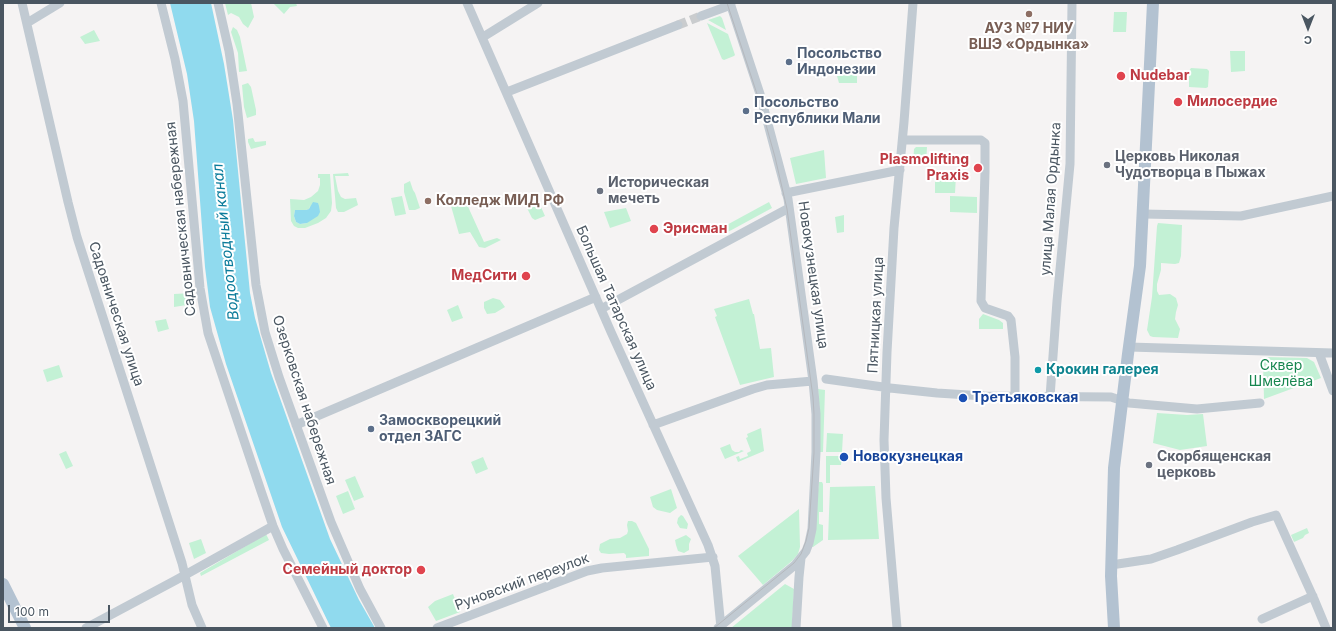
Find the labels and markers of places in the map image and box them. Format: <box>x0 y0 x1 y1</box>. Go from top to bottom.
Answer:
marker: АУЗ №7 НИУ ВШЭ «Ордынка» <box>1024 9 1034 19</box>
place label: АУЗ №7 НИУ ВШЭ «Ордынка» <box>969 21 1089 54</box>
place label: Посольство Индонезии <box>797 46 882 78</box>
marker: Посольство Индонезии <box>784 57 794 67</box>
place label: Nudebar <box>1130 68 1189 84</box>
marker: Nudebar <box>1115 70 1127 82</box>
place label: Милосердие <box>1187 94 1278 110</box>
place label: Посольство Республики Мали <box>754 95 881 128</box>
marker: Милосердие <box>1172 96 1184 108</box>
marker: Посольство Республики Мали <box>741 106 751 116</box>
place label: Церковь Николая Чудотворца в Пыжах <box>1115 149 1266 182</box>
place label: Plasmolifting Praxis <box>880 152 969 184</box>
marker: Церковь Николая Чудотворца в Пыжах <box>1102 160 1112 170</box>
marker: Plasmolifting Praxis <box>972 162 984 174</box>
place label: Историческая мечеть <box>608 175 709 208</box>
marker: Историческая мечеть <box>595 186 605 196</box>
place label: Колледж МИД РФ <box>436 193 564 209</box>
marker: Колледж МИД РФ <box>423 196 433 206</box>
place label: Эрисман <box>663 221 727 237</box>
marker: Эрисман <box>648 223 660 235</box>
place label: МедСити <box>451 268 517 284</box>
marker: МедСити <box>520 270 532 282</box>
place label: Крокин галерея <box>1046 362 1159 378</box>
marker: Крокин галерея <box>1033 365 1043 375</box>
place label: Третьяковская <box>972 390 1078 406</box>
marker: Третьяковская <box>957 392 969 404</box>
place label: Замоскворецкий отдел ЗАГС <box>379 413 501 446</box>
marker: Замоскворецкий отдел ЗАГС <box>366 424 376 434</box>
place label: Новокузнецкая <box>853 449 963 465</box>
place label: Скорбященская церковь <box>1157 449 1271 482</box>
marker: Новокузнецкая <box>838 451 850 463</box>
marker: Скорбященская церковь <box>1144 460 1154 470</box>
place label: Семейный доктор <box>283 562 412 578</box>
marker: Семейный доктор <box>415 564 427 576</box>

